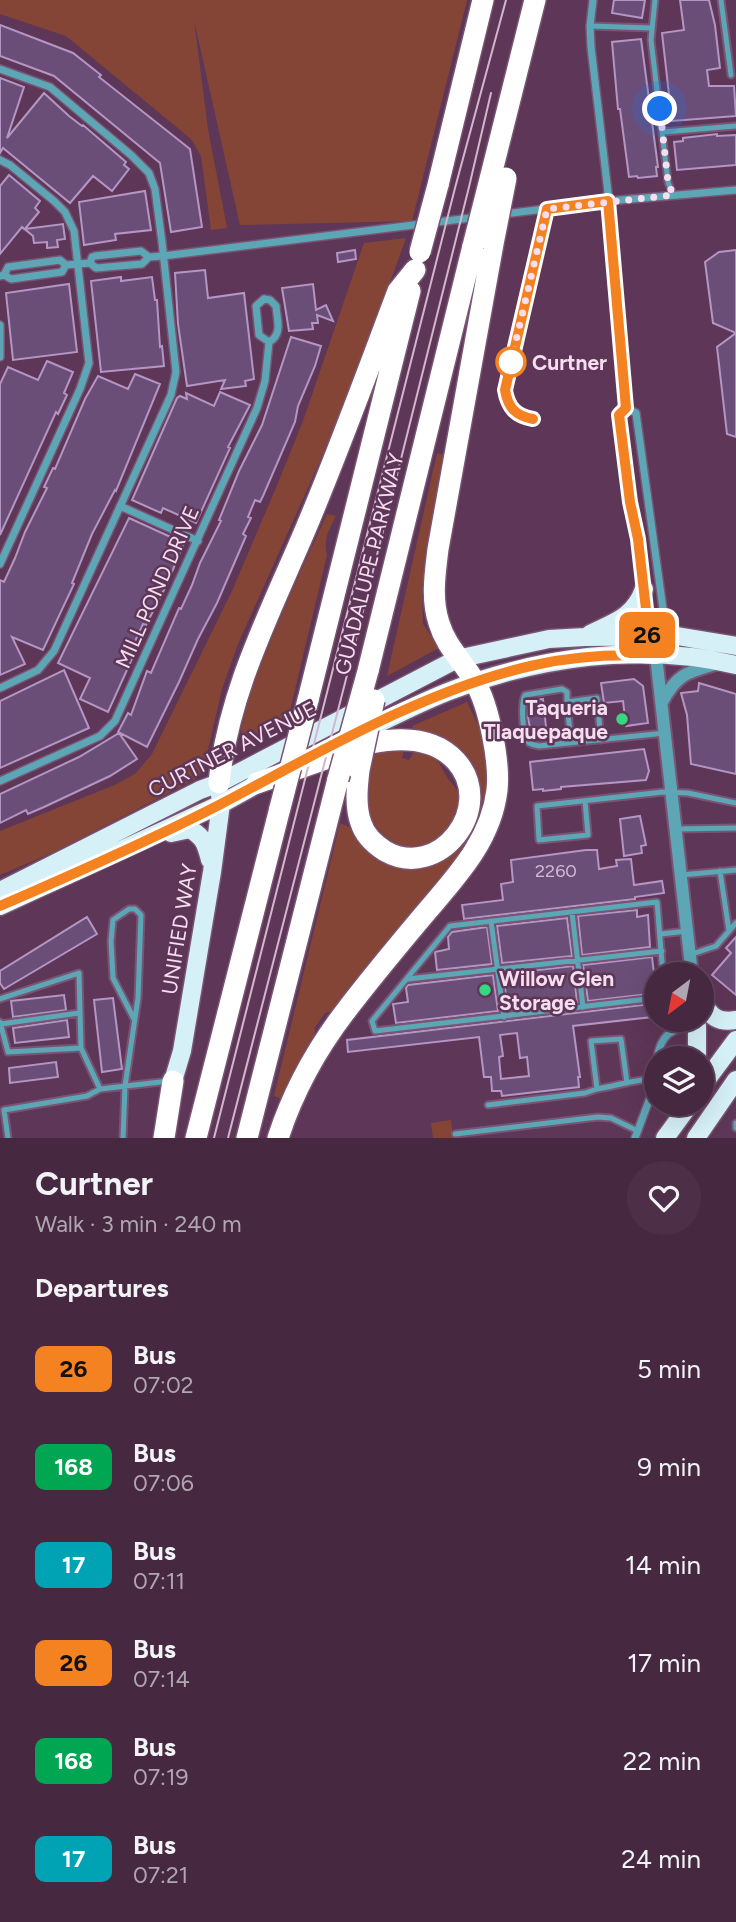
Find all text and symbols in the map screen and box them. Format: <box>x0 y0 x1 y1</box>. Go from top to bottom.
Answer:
your location <box>642 91 677 126</box>
marker: Curtner <box>496 347 526 377</box>
place label: Curtner <box>532 350 607 375</box>
street label: GUADALUPE PARKWAY <box>329 450 409 678</box>
street label: MILL POND DRIVE <box>110 502 204 672</box>
line badge: 26 <box>616 612 678 658</box>
text: 26 <box>633 620 661 649</box>
place label: Taqueria Tlaquepaque <box>484 695 608 744</box>
street label: CURTNER AVENUE <box>144 696 320 802</box>
marker: Taqueria Tlaquepaque <box>614 711 630 727</box>
house number: 2260 <box>535 860 577 882</box>
street label: UNIFIED WAY <box>156 861 202 996</box>
north arrow <box>644 962 714 1032</box>
map controls <box>644 962 714 1116</box>
place label: Willow Glen Storage <box>499 966 614 1015</box>
marker: Willow Glen Storage <box>477 982 493 998</box>
button: layers <box>644 1046 714 1116</box>
button: heart <box>627 1161 701 1235</box>
text: Curtner <box>35 1164 153 1203</box>
text: Walk · 3 min · 240 m <box>35 1210 242 1238</box>
text: Departures <box>35 1272 169 1304</box>
text: Bus <box>133 1339 176 1371</box>
text: 5 min <box>637 1353 701 1385</box>
text: 26 <box>60 1354 87 1383</box>
text: 07:02 <box>133 1371 194 1399</box>
text: Bus <box>133 1437 176 1469</box>
text: 9 min <box>637 1451 701 1483</box>
text: 168 <box>54 1452 93 1481</box>
text: 07:06 <box>133 1469 194 1497</box>
text: Bus <box>133 1535 176 1567</box>
text: 14 min <box>625 1549 701 1581</box>
text: 17 <box>62 1550 85 1579</box>
text: 07:11 <box>133 1567 185 1595</box>
text: Bus <box>133 1633 176 1665</box>
text: 17 min <box>627 1647 701 1679</box>
text: 26 <box>60 1648 87 1677</box>
text: 07:14 <box>133 1665 190 1693</box>
text: Bus <box>133 1731 176 1763</box>
text: 22 min <box>623 1745 701 1777</box>
text: 168 <box>54 1746 93 1775</box>
text: 07:19 <box>133 1763 188 1791</box>
text: Bus <box>133 1829 176 1861</box>
text: 24 min <box>621 1843 701 1875</box>
text: 17 <box>62 1844 85 1873</box>
text: 07:21 <box>133 1861 188 1889</box>

